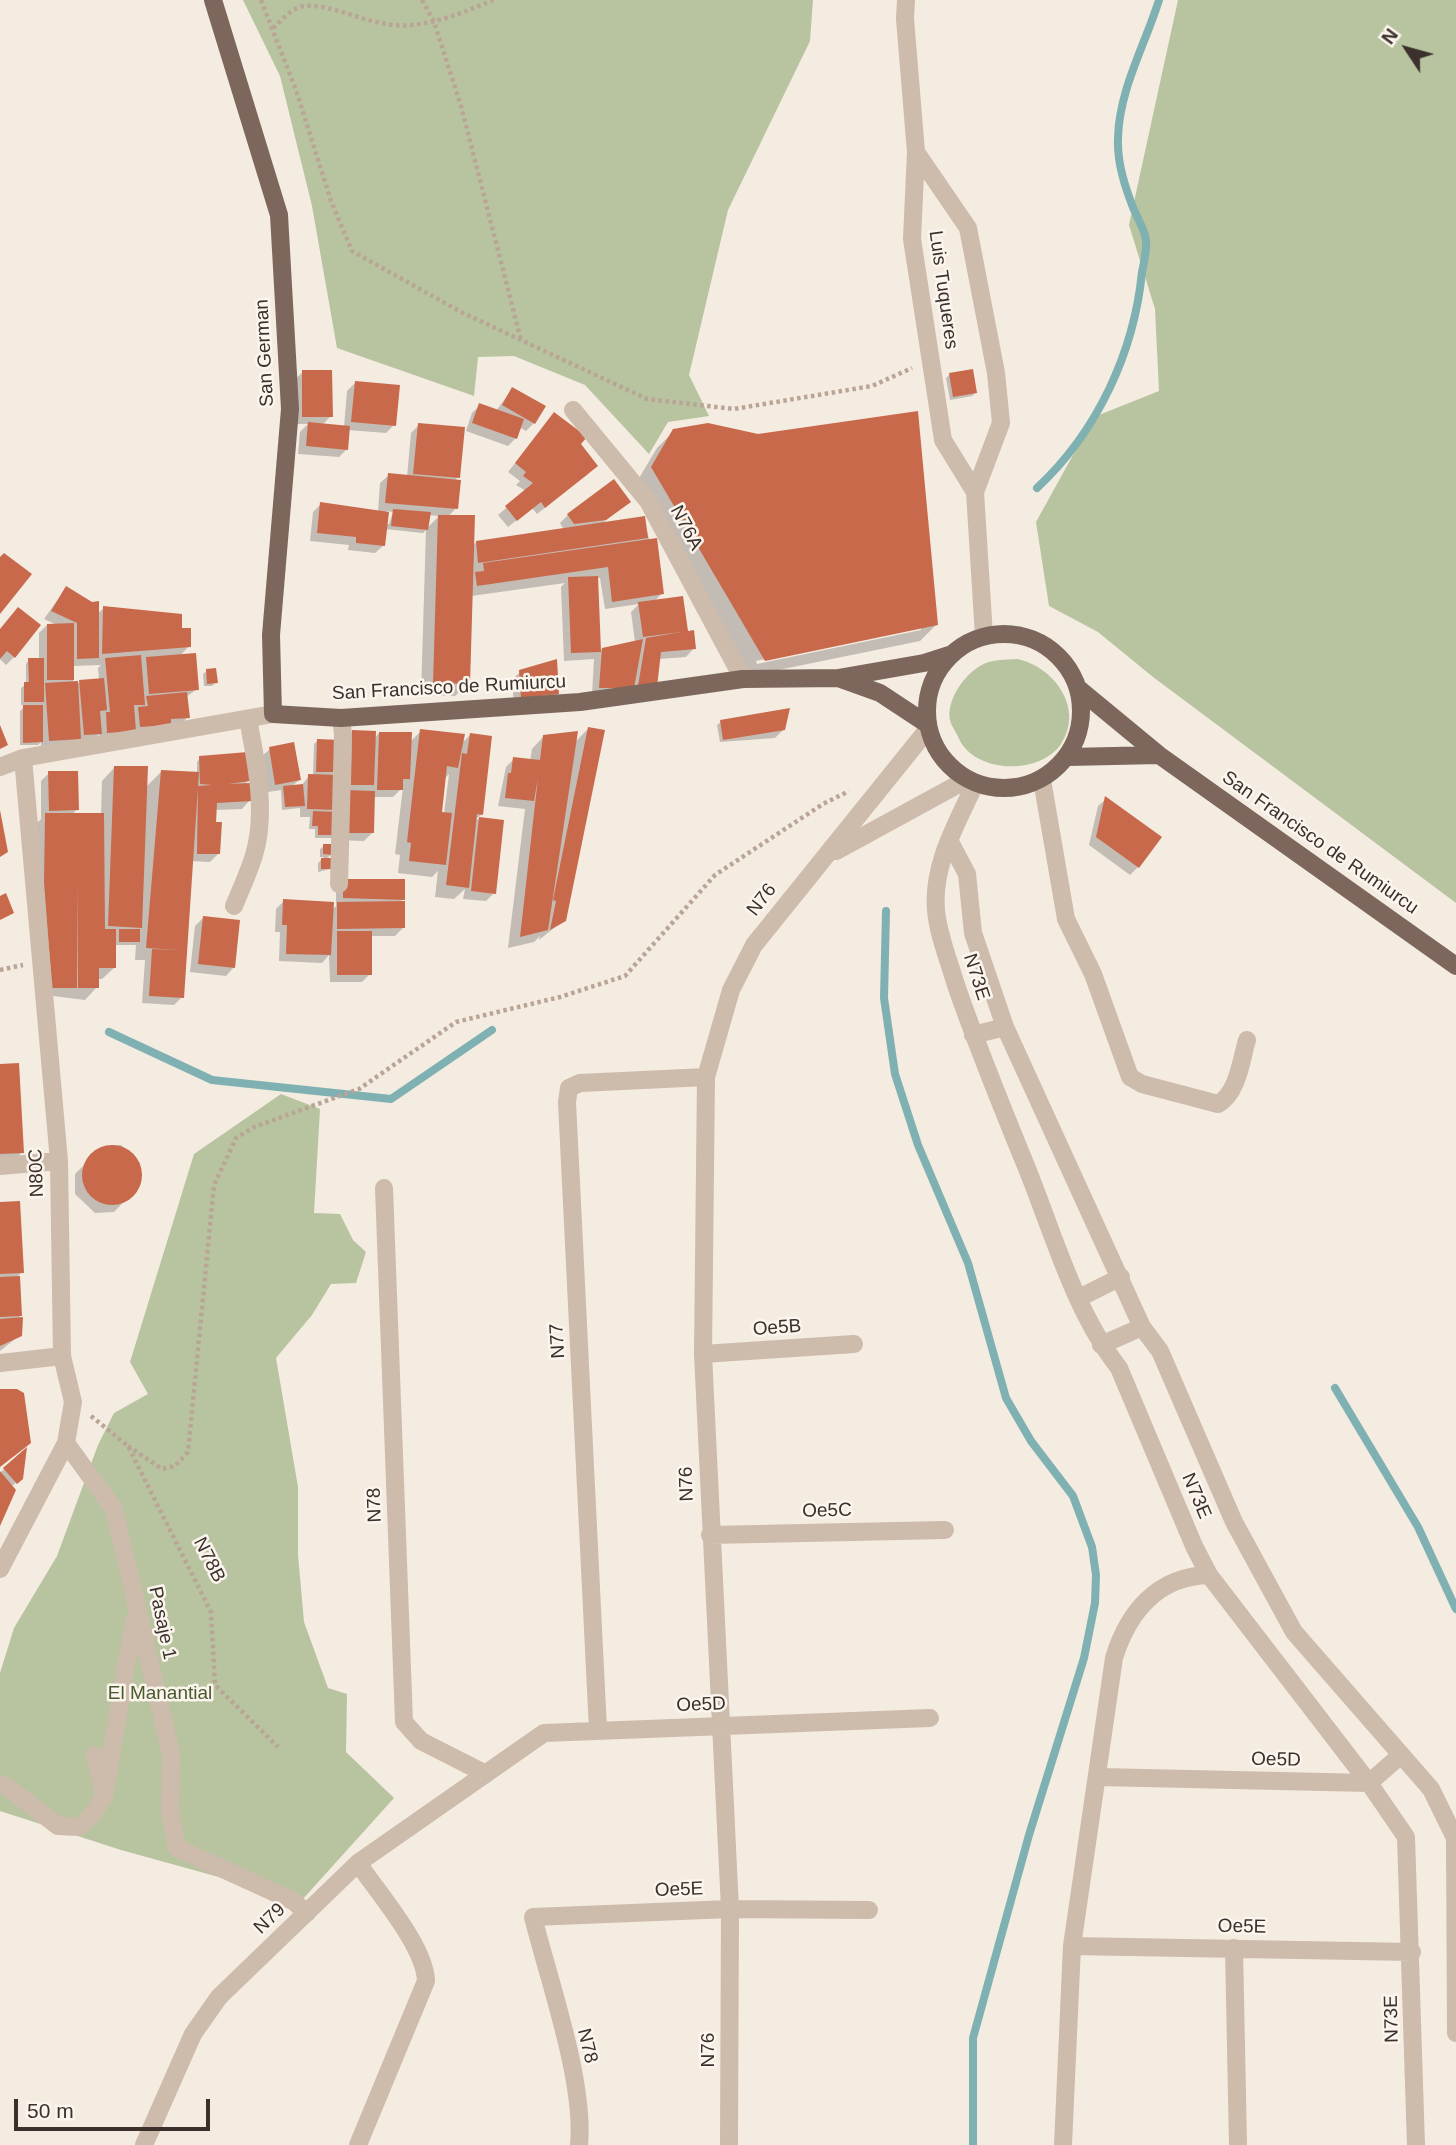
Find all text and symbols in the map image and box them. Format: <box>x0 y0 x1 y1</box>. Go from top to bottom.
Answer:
north arrow <box>1372 14 1442 84</box>
text: N <box>1377 25 1402 48</box>
street label: Luis Tuqueres <box>923 229 963 351</box>
street label: San German <box>251 299 279 407</box>
street label: N76A <box>665 502 707 554</box>
street label: San Francisco de Rumiurcu <box>331 670 567 706</box>
street label: San Francisco de Rumiurcu <box>1217 766 1423 920</box>
street label: N76 <box>742 879 782 921</box>
street label: N73E <box>958 951 994 1003</box>
street label: N80C <box>25 1148 49 1198</box>
street label: Oe5B <box>752 1315 802 1341</box>
street label: N77 <box>546 1323 570 1359</box>
street label: N76 <box>675 1466 699 1502</box>
street label: N73E <box>1176 1470 1216 1522</box>
street label: N78 <box>363 1487 387 1523</box>
street label: Oe5C <box>802 1499 852 1523</box>
street label: N78B <box>188 1534 230 1586</box>
street label: Pasaje 1 <box>143 1584 181 1662</box>
park label: El Manantial <box>108 1683 212 1705</box>
street label: Oe5D <box>676 1693 726 1717</box>
street label: Oe5D <box>1251 1748 1301 1772</box>
street label: Oe5E <box>654 1878 704 1902</box>
street label: N79 <box>250 1899 290 1939</box>
street label: Oe5E <box>1218 1915 1266 1939</box>
street label: N73E <box>1380 1995 1404 2043</box>
street label: N78 <box>572 2026 602 2066</box>
street label: N76 <box>698 2033 720 2067</box>
scale bar <box>18 2086 214 2130</box>
text: 50 m <box>27 2099 74 2122</box>

